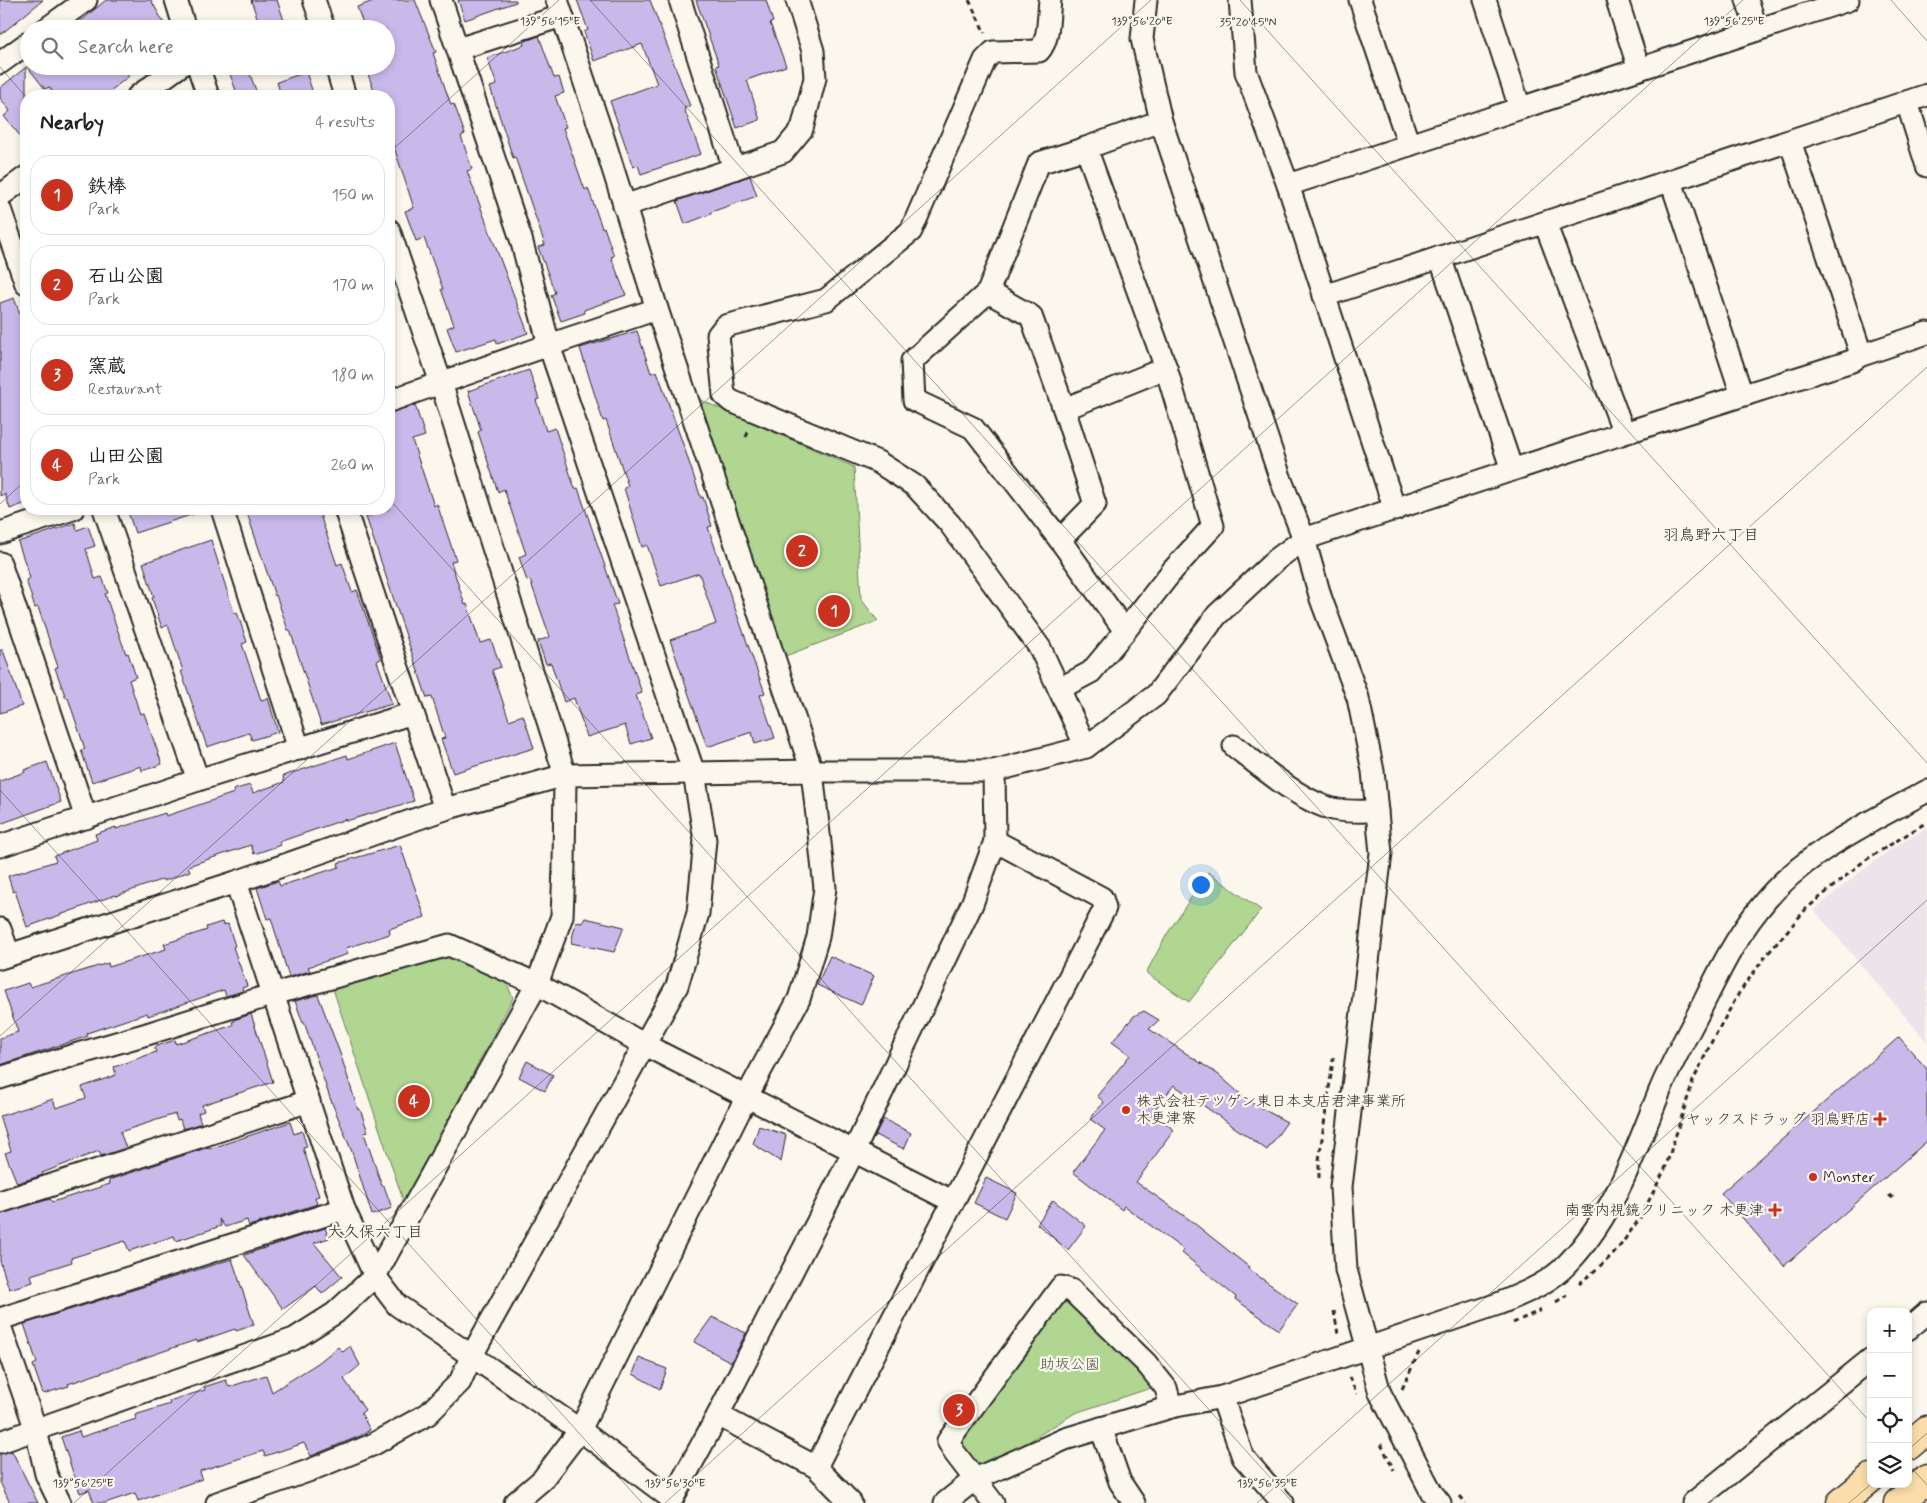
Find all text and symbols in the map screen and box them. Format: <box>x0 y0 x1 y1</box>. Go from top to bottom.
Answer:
text: 139°56'15"E <box>520 14 580 30</box>
text: 139°56'20"E <box>1111 14 1173 30</box>
text: 139°56'25"E <box>1704 14 1764 30</box>
text: 35°20'45"N <box>1220 15 1276 31</box>
search box <box>20 20 395 75</box>
icon: search <box>38 34 66 62</box>
text: Search here <box>78 35 174 60</box>
text: Nearby <box>40 109 104 137</box>
text: 4 results <box>315 112 375 133</box>
text: 鉄棒 <box>88 174 126 199</box>
text: 1 <box>53 185 61 206</box>
text: 150 m <box>332 185 374 206</box>
text: Park <box>88 199 120 220</box>
text: 石山公園 <box>88 264 164 289</box>
text: 2 <box>53 275 61 296</box>
text: 170 m <box>332 275 374 296</box>
text: Park <box>88 289 120 310</box>
text: 窯蔵 <box>88 354 126 379</box>
text: 3 <box>53 365 61 386</box>
text: 180 m <box>331 365 374 386</box>
text: Restaurant <box>88 379 162 400</box>
text: 山田公園 <box>88 444 164 469</box>
text: 4 <box>52 455 62 476</box>
text: 260 m <box>331 455 374 476</box>
text: Park <box>88 469 120 490</box>
district label: 羽鳥野六丁目 <box>1663 525 1759 546</box>
pin: 2 <box>786 532 818 570</box>
pin: 1 <box>818 592 850 630</box>
your location <box>1188 872 1214 898</box>
pin: 4 <box>398 1082 430 1120</box>
place label: 株式会社テツゲン東日本支店君津事業所 木更津寮 <box>1136 1092 1406 1129</box>
marker: 株式会社テツゲン東日本支店君津事業所 木更津寮 <box>1120 1104 1132 1116</box>
place label: ヤックスドラッグ 羽鳥野店 <box>1686 1110 1870 1130</box>
marker: ヤックスドラッグ 羽鳥野店 <box>1874 1113 1886 1125</box>
place label: Monster <box>1823 1168 1875 1188</box>
marker: Monster <box>1807 1171 1819 1183</box>
place label: 南雲内視鏡クリニック 木更津 <box>1565 1201 1764 1221</box>
marker: 南雲内視鏡クリニック 木更津 <box>1768 1203 1782 1217</box>
district label: 大久保六丁目 <box>327 1222 423 1243</box>
map controls <box>1867 1308 1912 1488</box>
button: + <box>1867 1308 1912 1353</box>
button: − <box>1867 1353 1912 1398</box>
park label: 助坂公園 <box>1040 1355 1100 1375</box>
pin: 3 <box>943 1391 975 1429</box>
button: locate <box>1867 1398 1912 1443</box>
button: layers <box>1867 1443 1912 1488</box>
text: 139°56'25"E <box>53 1476 113 1492</box>
text: 139°56'30"E <box>645 1476 705 1492</box>
text: 139°56'35"E <box>1237 1476 1297 1492</box>

